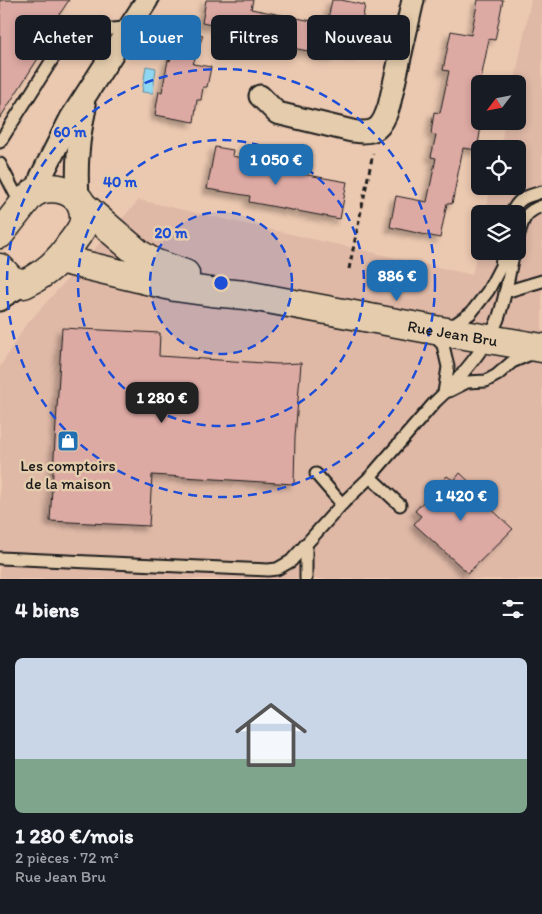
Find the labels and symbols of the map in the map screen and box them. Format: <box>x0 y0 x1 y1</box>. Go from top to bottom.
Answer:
north arrow <box>471 75 526 130</box>
text: 60 m <box>53 123 87 141</box>
pin: 1 050 € <box>230 144 322 186</box>
text: 40 m <box>103 173 138 191</box>
text: 20 m <box>154 224 188 242</box>
pin: 886 € <box>362 260 432 302</box>
centre of rings <box>212 274 230 292</box>
street label: Rue Jean Bru <box>406 316 499 350</box>
pin: 1 280 € <box>116 382 208 424</box>
shop icon: Les comptoirs de la maison <box>56 429 80 453</box>
place label: Les comptoirs de la maison <box>20 456 116 493</box>
pin: 1 420 € <box>415 480 507 522</box>

